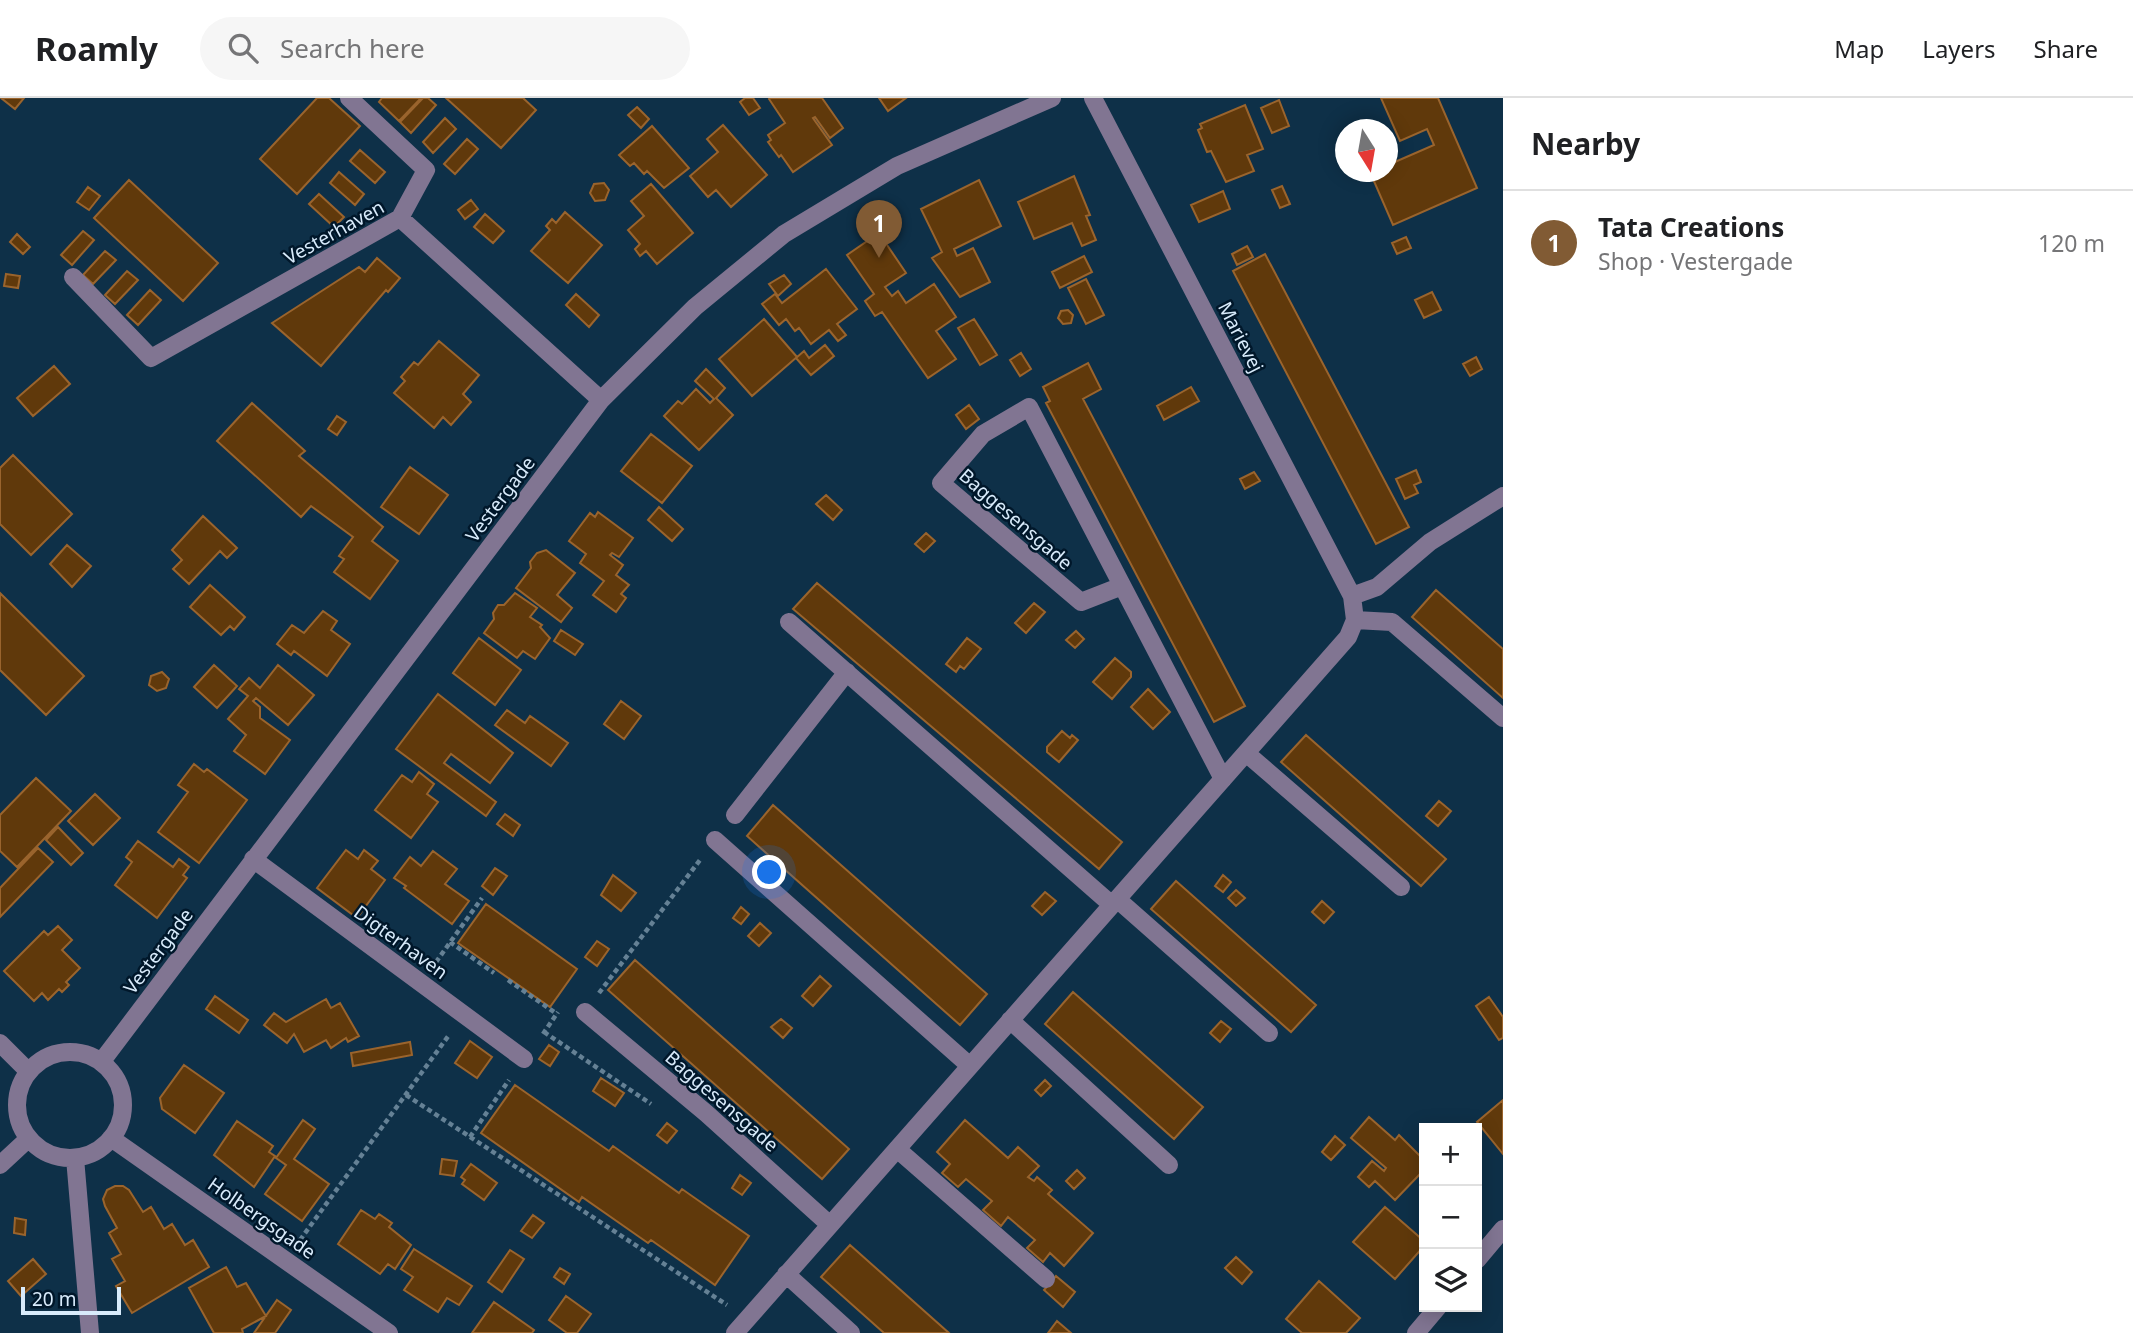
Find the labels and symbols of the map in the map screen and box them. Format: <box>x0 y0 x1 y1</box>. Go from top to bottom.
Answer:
north arrow <box>1335 119 1398 182</box>
street label: Vesterhaven <box>279 194 389 270</box>
pin: 1 <box>856 200 902 258</box>
street label: Marievej <box>1212 297 1270 377</box>
street label: Vestergade <box>459 451 541 547</box>
street label: Baggesensgade <box>954 462 1078 576</box>
your location <box>752 855 786 889</box>
street label: Digterhaven <box>349 899 453 985</box>
street label: Vestergade <box>117 903 199 999</box>
street label: Baggesensgade <box>660 1044 784 1158</box>
street label: Holbergsgade <box>203 1171 321 1265</box>
scale bar <box>21 1284 121 1316</box>

